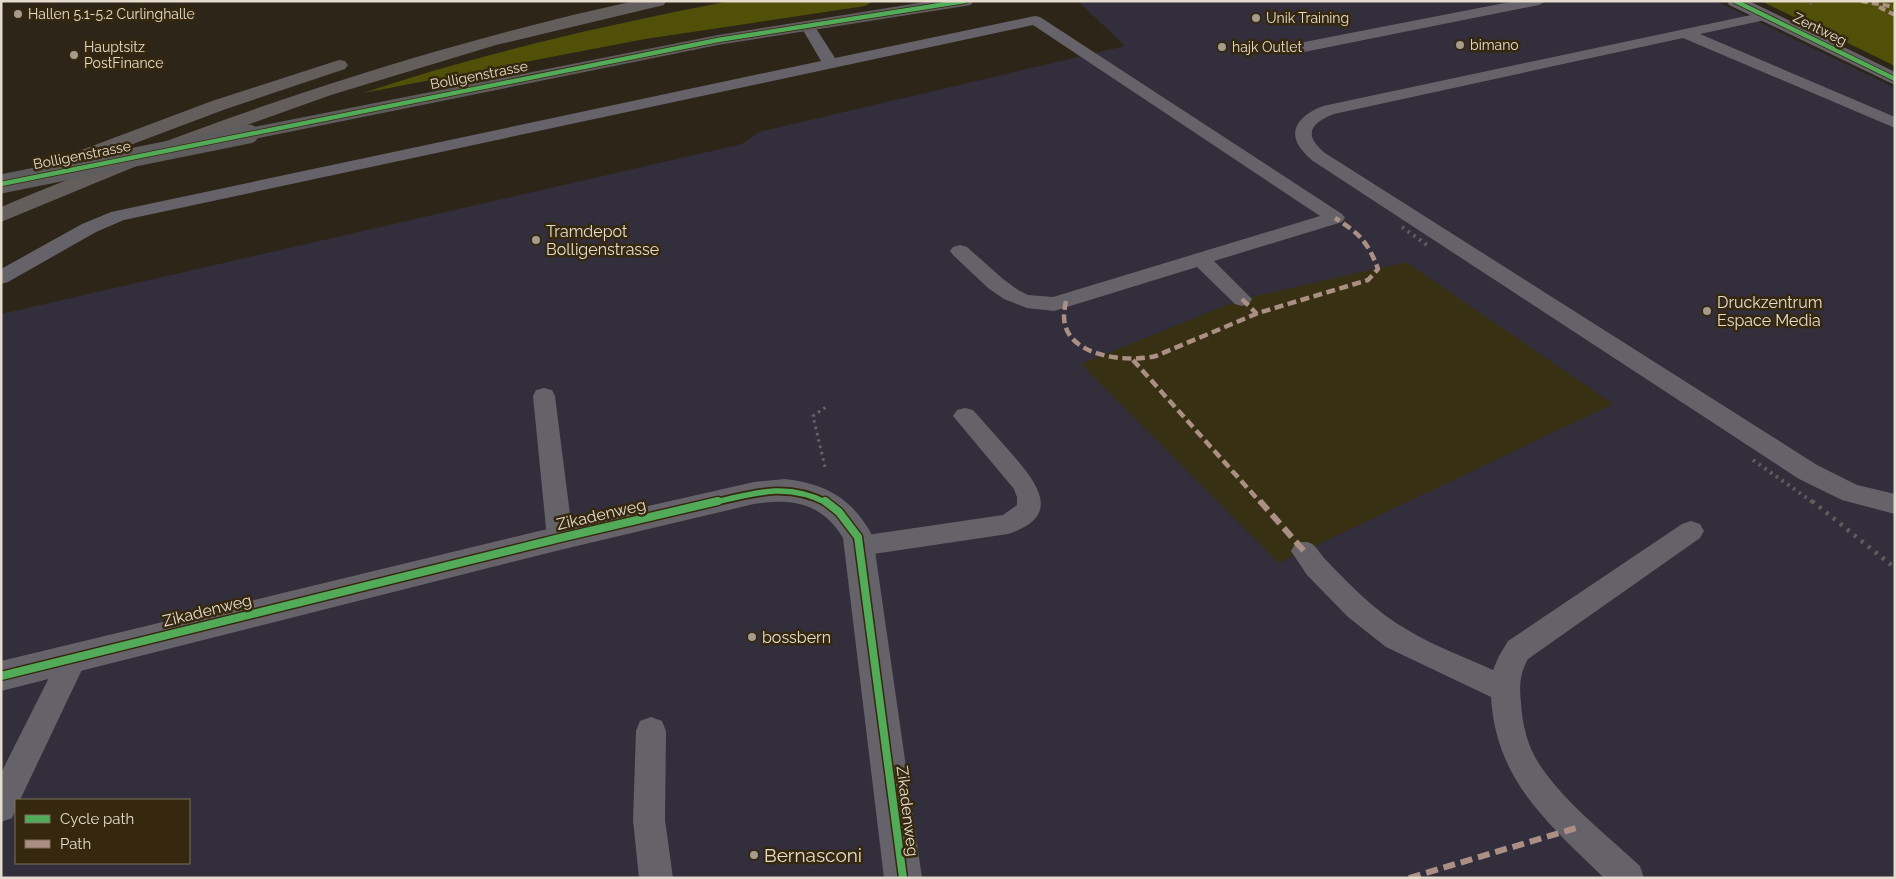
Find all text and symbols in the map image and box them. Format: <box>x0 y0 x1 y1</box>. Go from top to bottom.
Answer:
place label: Hallen 5.1-5.2 Curlinghalle <box>28 6 195 22</box>
marker: Hallen 5.1-5.2 Curlinghalle <box>12 8 24 20</box>
street label: Zentweg <box>1791 9 1849 49</box>
place label: Unik Training <box>1266 10 1349 26</box>
marker: Unik Training <box>1250 12 1262 24</box>
place label: bimano <box>1470 37 1519 53</box>
place label: Hauptsitz PostFinance <box>84 39 163 71</box>
place label: hajk Outlet <box>1232 39 1302 55</box>
marker: bimano <box>1454 39 1466 51</box>
marker: hajk Outlet <box>1216 41 1228 53</box>
marker: Hauptsitz PostFinance <box>68 49 80 61</box>
street label: Bolligenstrasse <box>429 58 529 92</box>
street label: Bolligenstrasse <box>32 138 132 172</box>
place label: Tramdepot Bolligenstrasse <box>546 222 659 259</box>
marker: Tramdepot Bolligenstrasse <box>530 234 542 246</box>
place label: Druckzentrum Espace Media <box>1717 293 1822 330</box>
marker: Druckzentrum Espace Media <box>1701 305 1713 317</box>
street label: Zikadenweg <box>555 495 648 534</box>
street label: Zikadenweg <box>161 590 254 631</box>
place label: bossbern <box>762 628 831 647</box>
marker: bossbern <box>746 631 758 643</box>
street label: Zikadenweg <box>893 765 922 857</box>
legend <box>15 799 190 864</box>
text: Cycle path <box>60 810 134 828</box>
text: Path <box>60 835 91 853</box>
place label: Bernasconi <box>764 844 862 866</box>
marker: Bernasconi <box>748 849 760 861</box>

